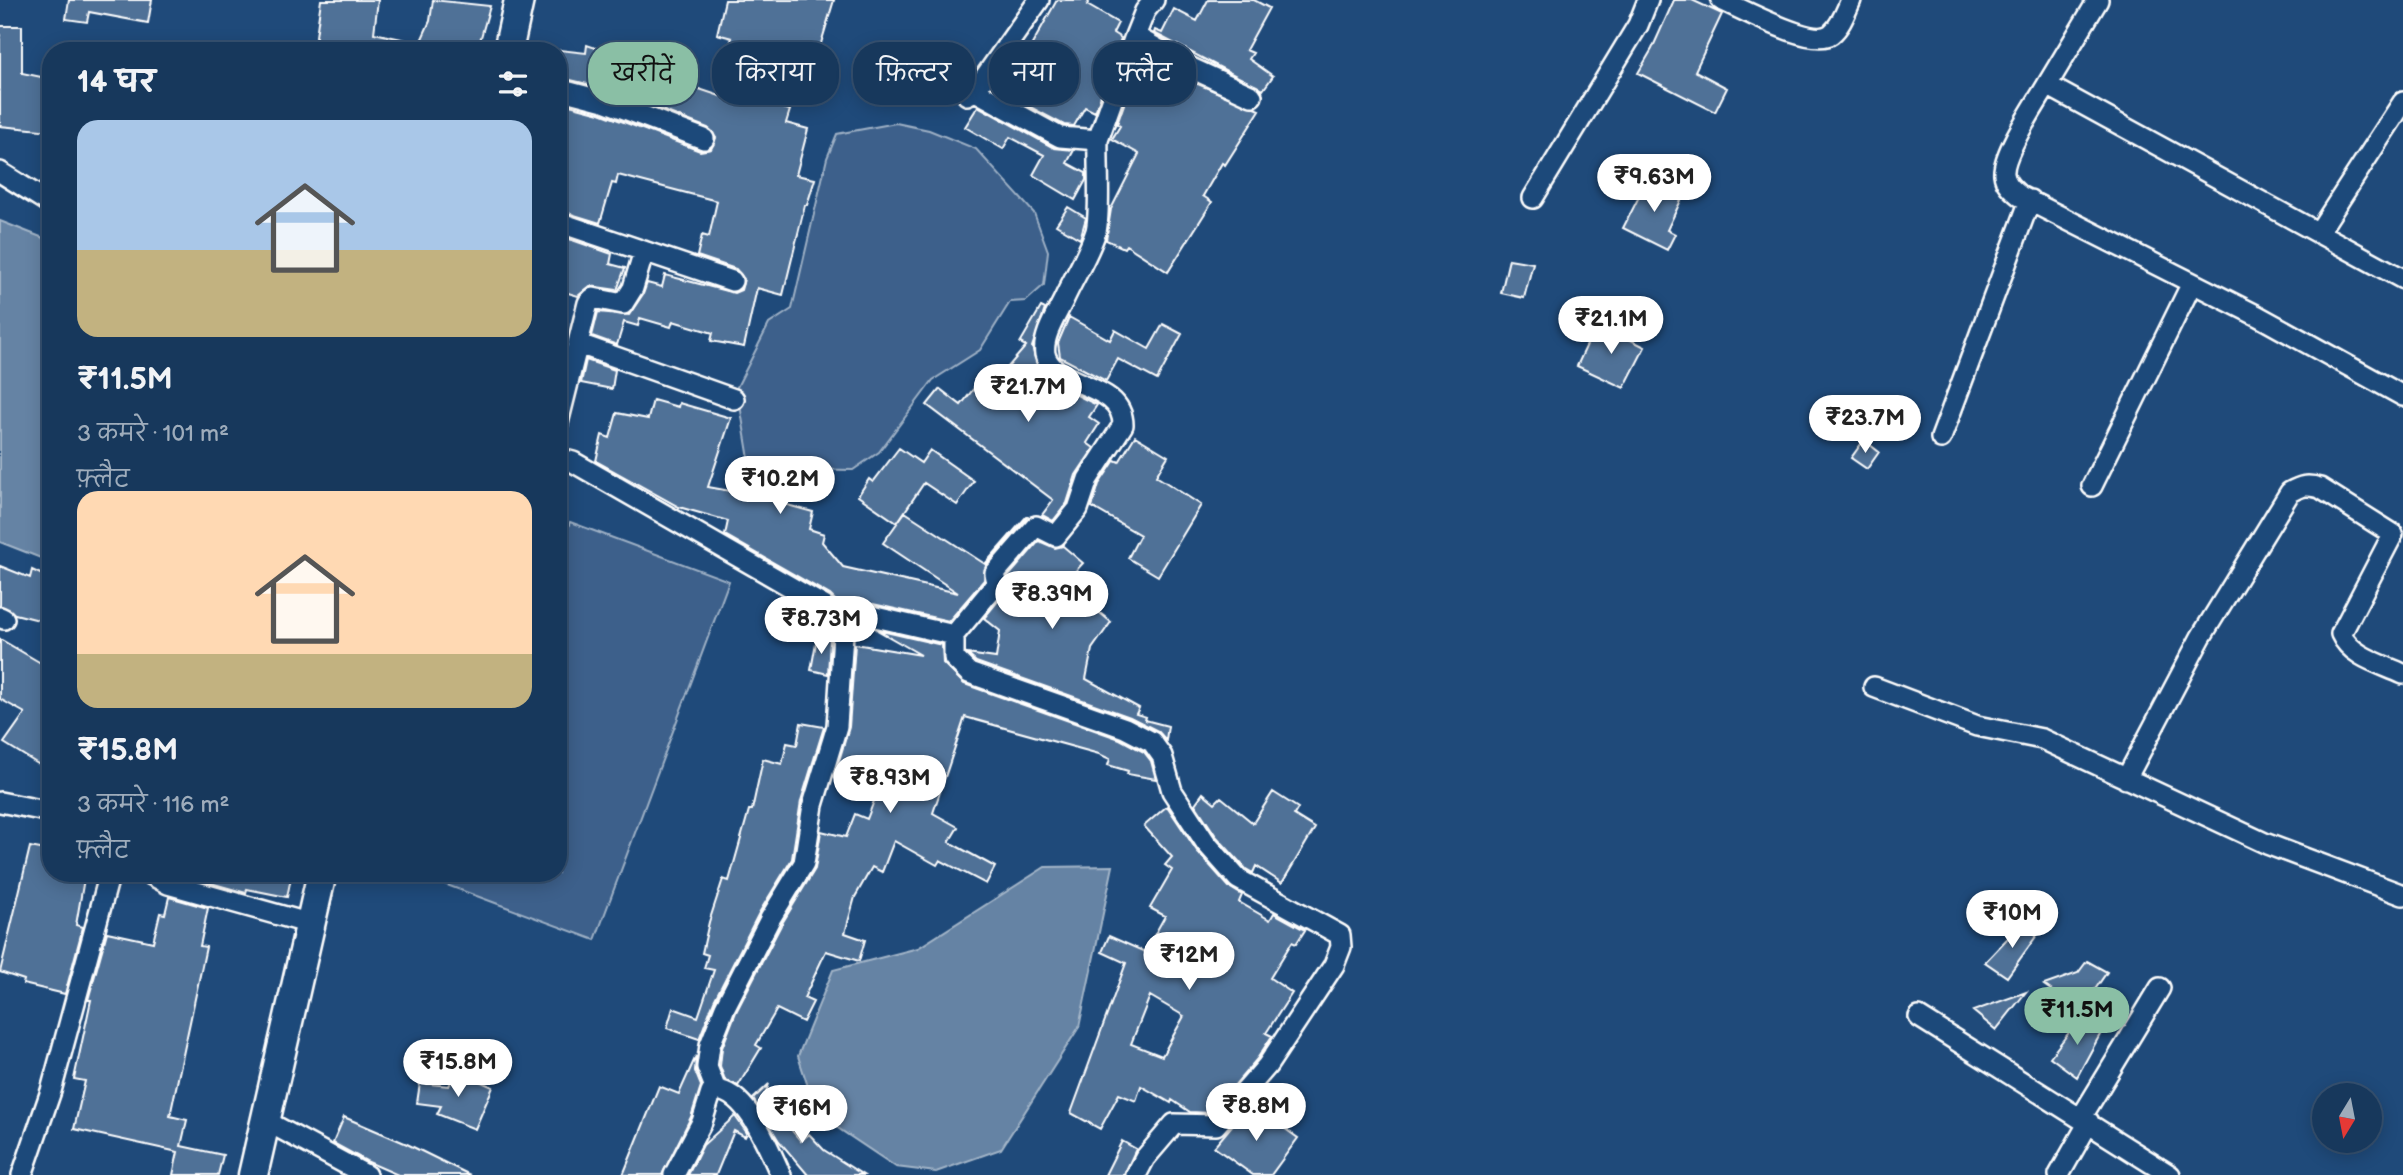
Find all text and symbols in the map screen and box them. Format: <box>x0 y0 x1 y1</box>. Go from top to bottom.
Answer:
chip: खरीदें <box>588 42 698 105</box>
chip: किराया <box>712 42 839 105</box>
chip: फ़िल्टर <box>853 42 975 105</box>
chip: नया <box>989 42 1079 105</box>
chip: फ़्लैट <box>1093 42 1196 105</box>
text: 14 घर <box>77 65 155 101</box>
icon: filters <box>494 65 532 103</box>
pin: ₹9.63M <box>1597 154 1711 214</box>
text: ₹9.63M <box>1613 163 1695 191</box>
icon: home <box>242 165 368 291</box>
pin: ₹21.1M <box>1554 296 1668 356</box>
text: ₹21.1M <box>1574 305 1648 333</box>
text: ₹11.5M <box>77 362 173 398</box>
pin: ₹21.7M <box>971 364 1085 424</box>
text: ₹21.7M <box>990 373 1066 401</box>
pin: ₹23.7M <box>1808 396 1922 455</box>
text: ₹23.7M <box>1825 404 1905 432</box>
text: 3 कमरे · 101 m² <box>77 420 229 448</box>
pin: ₹10.2M <box>723 456 837 516</box>
text: ₹10.2M <box>741 465 819 493</box>
text: फ़्लैट <box>77 466 129 494</box>
icon: home <box>242 536 368 662</box>
pin: ₹8.39M <box>995 572 1109 631</box>
text: ₹8.39M <box>1011 580 1093 608</box>
pin: ₹8.73M <box>764 596 878 656</box>
text: ₹8.73M <box>781 605 861 633</box>
text: ₹15.8M <box>77 733 178 769</box>
pin: ₹8.93M <box>833 756 947 815</box>
text: ₹8.93M <box>849 764 931 792</box>
text: 3 कमरे · 116 m² <box>77 791 230 819</box>
text: फ़्लैट <box>77 837 129 865</box>
pin: ₹10M <box>1971 890 2053 950</box>
text: ₹10M <box>1982 899 2042 927</box>
pin: ₹12M <box>1148 932 1230 992</box>
text: ₹12M <box>1159 941 1219 969</box>
pin: ₹11.5M <box>2020 988 2134 1047</box>
text: ₹11.5M <box>2040 996 2114 1024</box>
pin: ₹15.8M <box>401 1040 515 1099</box>
text: ₹15.8M <box>419 1048 497 1076</box>
north arrow <box>2312 1083 2382 1153</box>
map controls <box>2312 1083 2382 1153</box>
pin: ₹8.8M <box>1207 1084 1305 1143</box>
pin: ₹16M <box>761 1086 843 1145</box>
text: ₹8.8M <box>1222 1092 1290 1120</box>
text: ₹16M <box>772 1094 832 1122</box>

